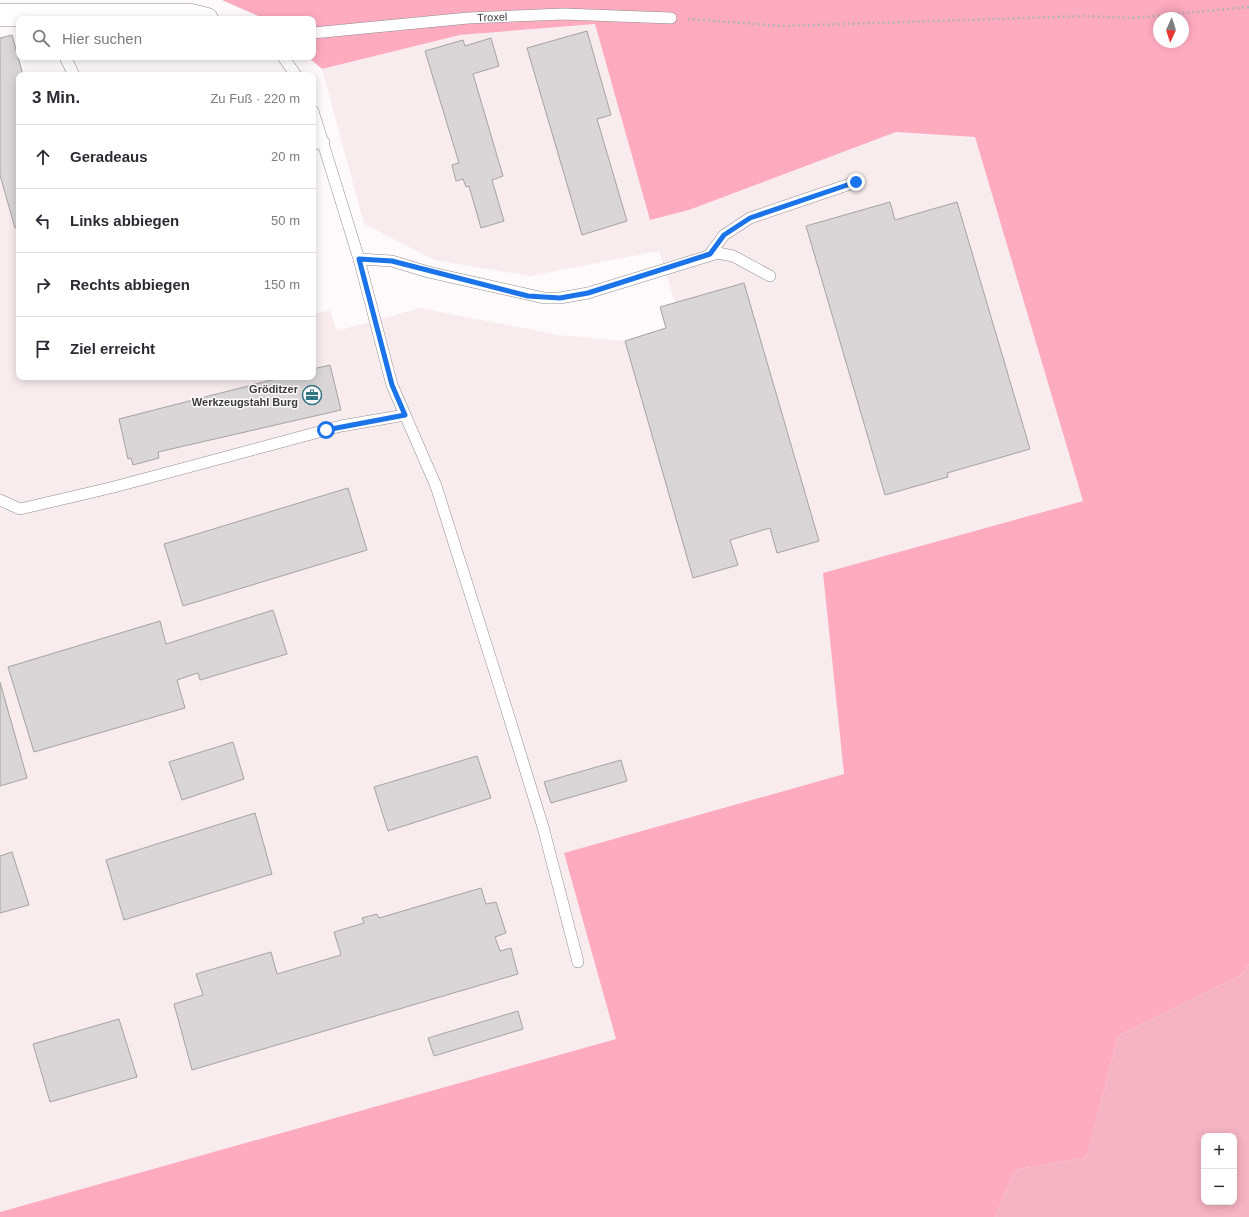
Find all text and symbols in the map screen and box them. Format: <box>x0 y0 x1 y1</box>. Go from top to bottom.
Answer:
street label: Troxel <box>477 10 508 24</box>
north arrow <box>1153 12 1189 48</box>
search box <box>16 16 316 60</box>
icon: search <box>30 27 52 49</box>
text: Hier suchen <box>62 30 142 47</box>
text: 3 Min. <box>32 88 80 107</box>
text: Zu Fuß · 220 m <box>210 91 300 106</box>
icon: ahead <box>32 146 54 168</box>
text: Geradeaus <box>70 148 148 165</box>
text: 20 m <box>271 149 300 164</box>
route end <box>847 173 865 191</box>
icon: left <box>32 210 54 232</box>
text: Links abbiegen <box>70 212 179 229</box>
text: 50 m <box>271 213 300 228</box>
icon: right <box>32 274 54 296</box>
text: Rechts abbiegen <box>70 276 190 293</box>
text: 150 m <box>264 277 300 292</box>
icon: arrive <box>32 338 54 360</box>
text: Ziel erreicht <box>70 340 155 357</box>
place label: Gröditzer Werkzeugstahl Burg <box>192 383 299 408</box>
office icon: Gröditzer Werkzeugstahl Burg <box>301 384 323 406</box>
route start <box>317 421 335 439</box>
map controls <box>1201 1133 1237 1205</box>
button: + <box>1201 1133 1237 1169</box>
button: − <box>1201 1169 1237 1205</box>

